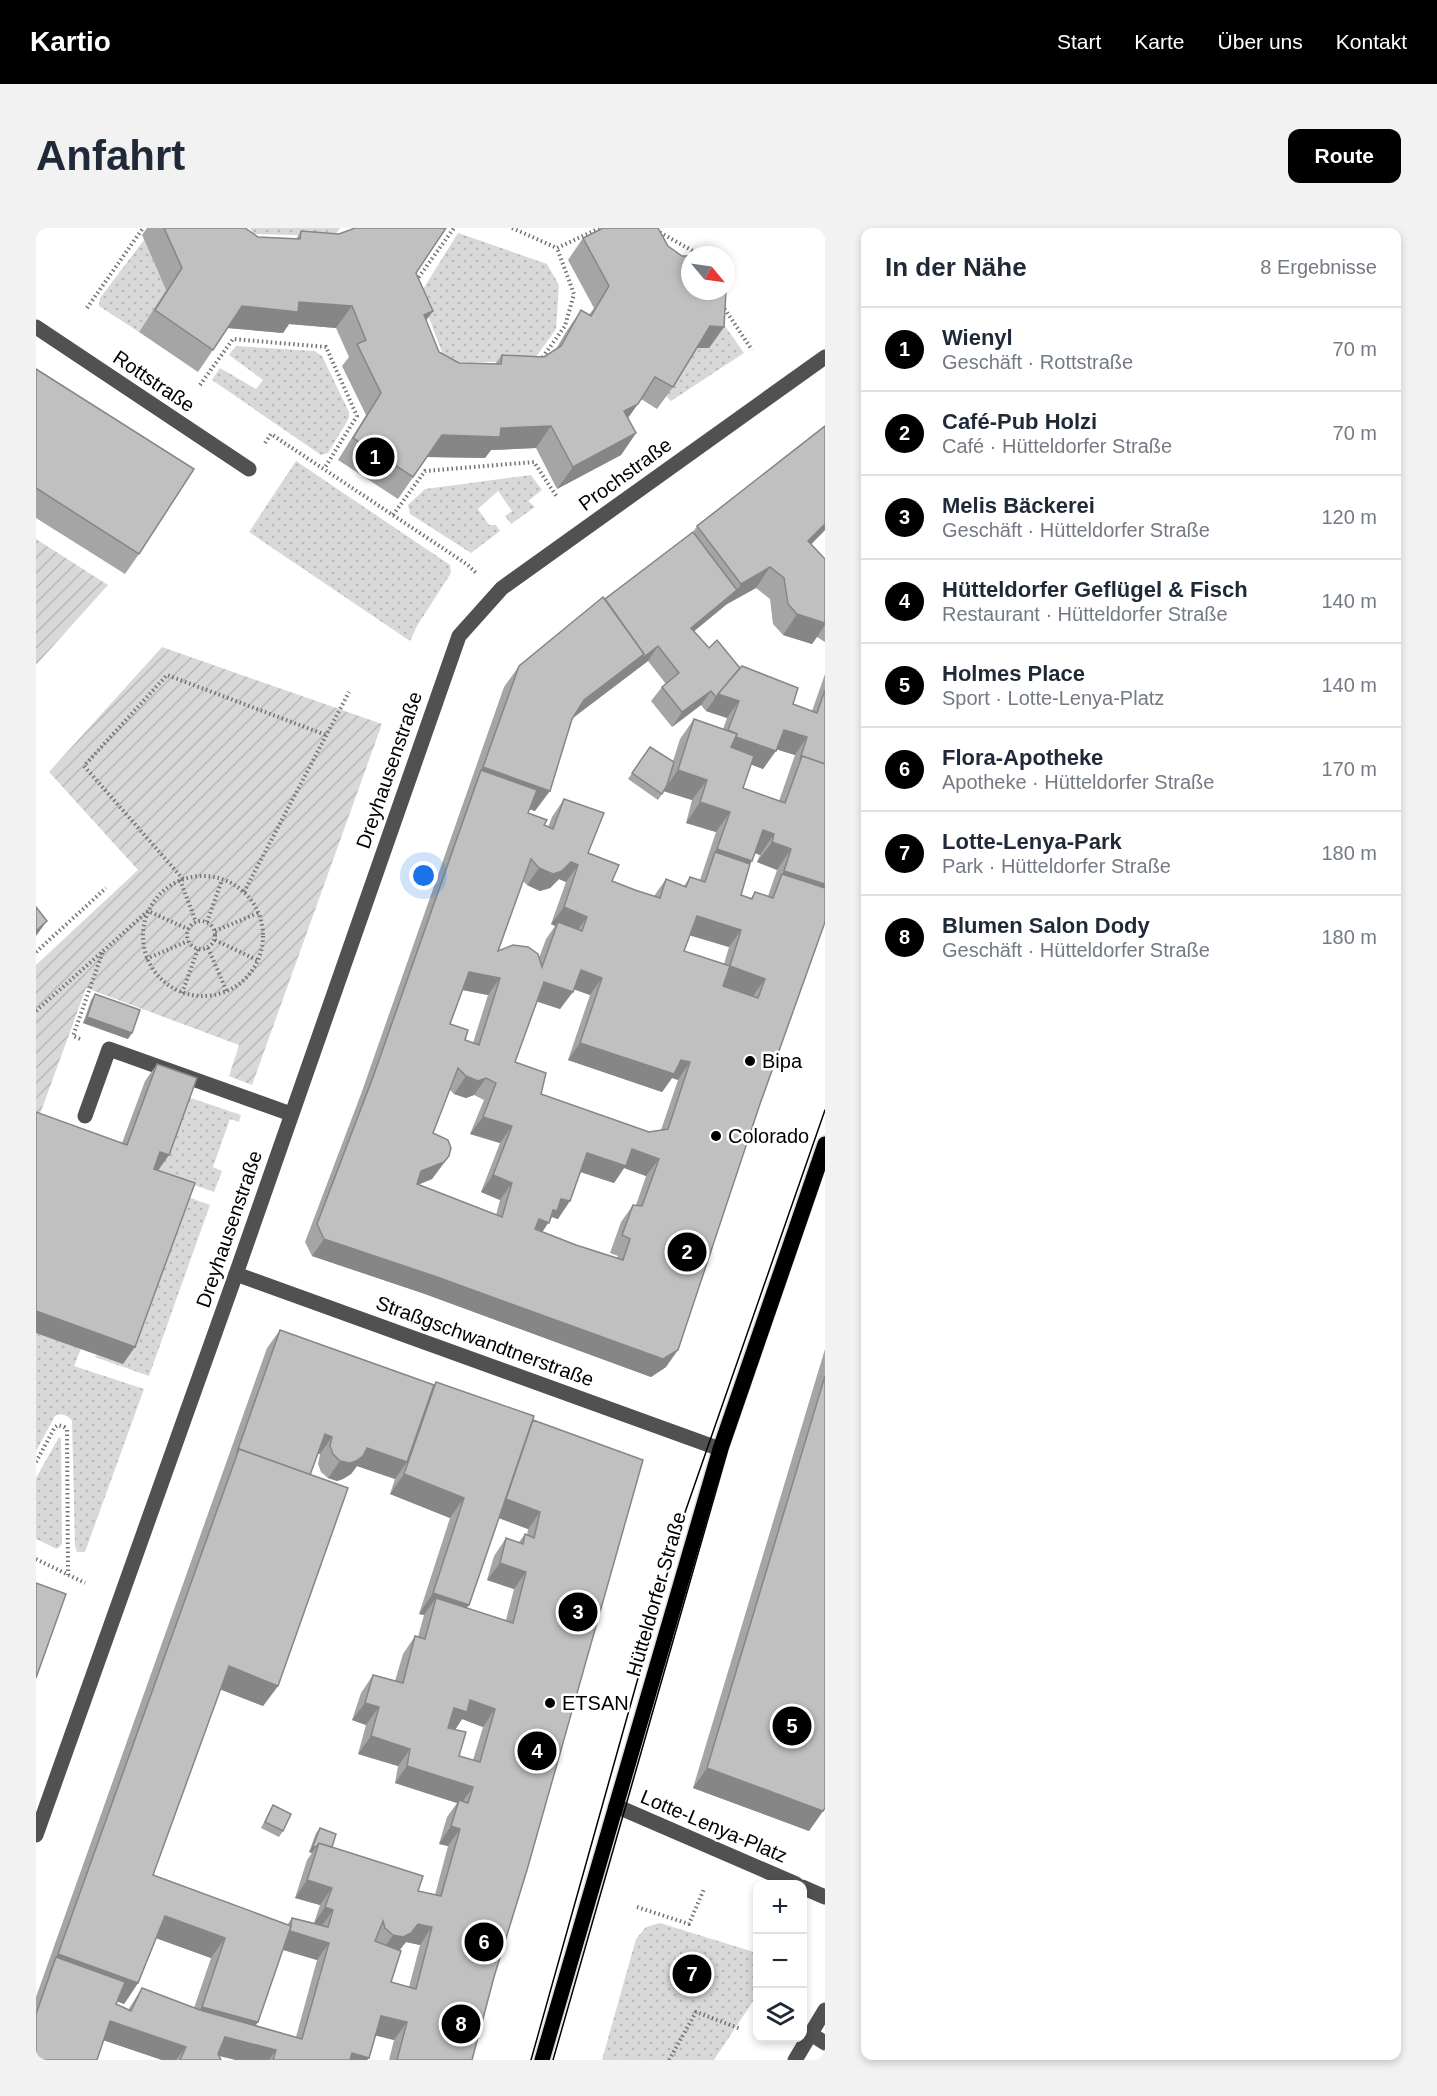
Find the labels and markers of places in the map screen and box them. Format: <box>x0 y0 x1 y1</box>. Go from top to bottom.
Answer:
pin: 1 <box>356 434 394 480</box>
place label: Bipa <box>762 1050 803 1072</box>
marker: Bipa <box>743 1054 757 1068</box>
place label: Colorado <box>728 1125 809 1147</box>
marker: Colorado <box>709 1129 723 1143</box>
pin: 2 <box>668 1230 706 1274</box>
pin: 3 <box>558 1590 598 1634</box>
place label: ETSAN <box>562 1692 629 1714</box>
marker: ETSAN <box>543 1696 557 1710</box>
pin: 5 <box>772 1704 812 1748</box>
pin: 4 <box>518 1728 556 1774</box>
pin: 6 <box>464 1920 504 1964</box>
pin: 7 <box>672 1952 712 1996</box>
pin: 8 <box>442 2002 480 2046</box>

